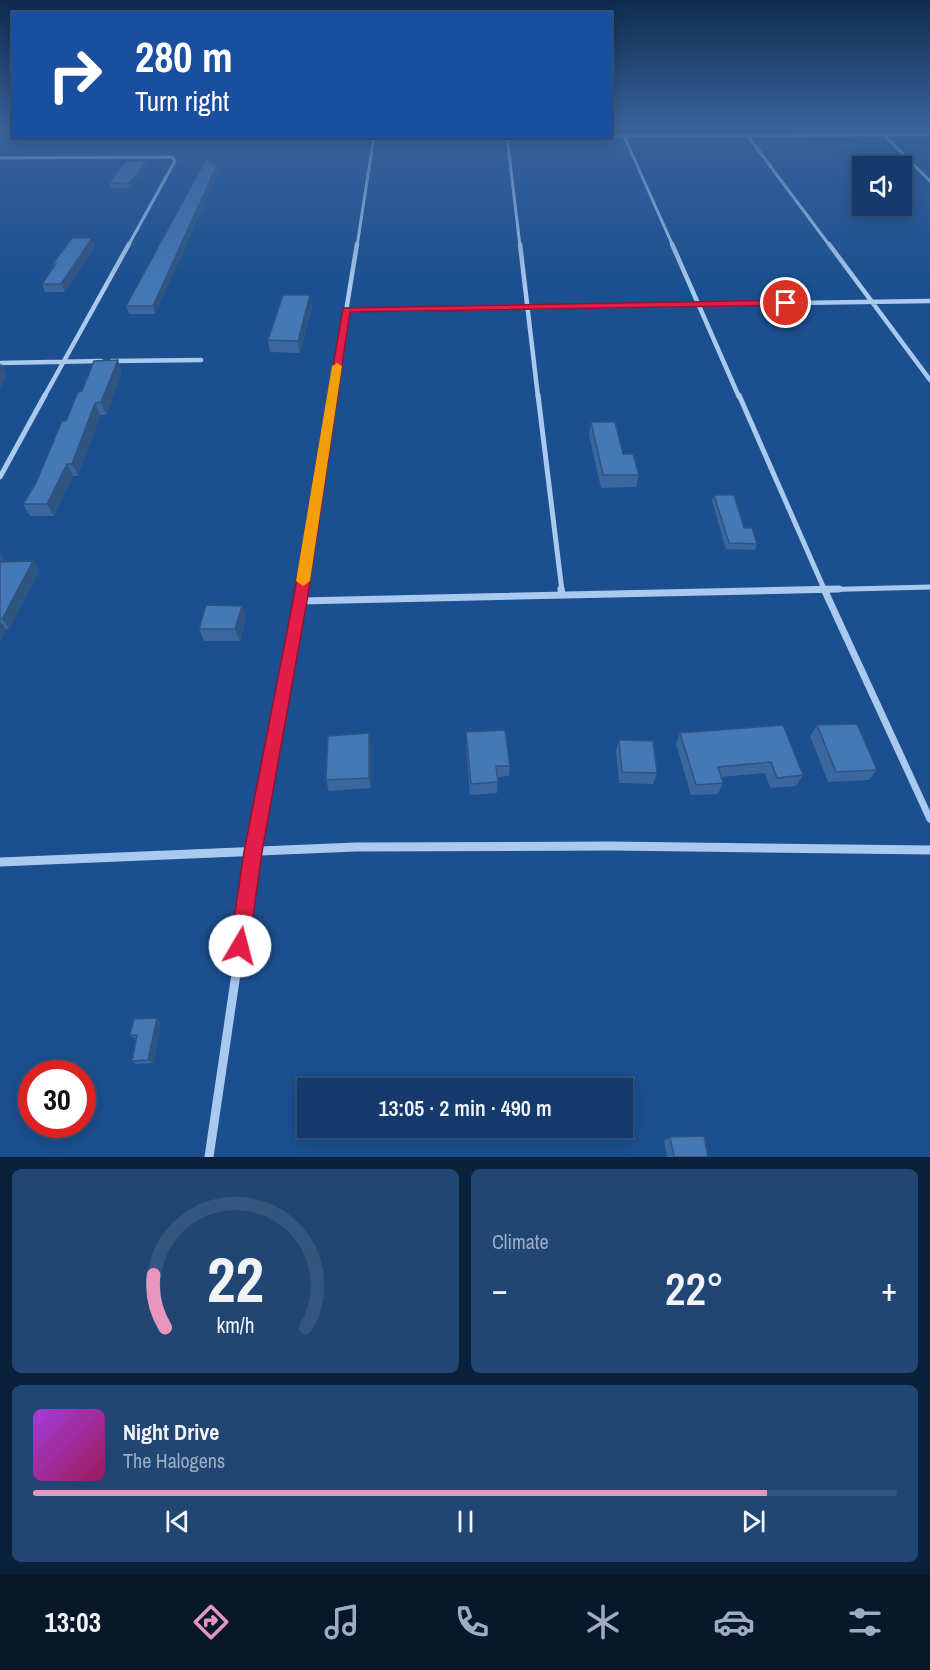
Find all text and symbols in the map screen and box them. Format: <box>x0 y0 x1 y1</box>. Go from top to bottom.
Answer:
text: 280 m <box>135 29 233 85</box>
icon: right <box>36 36 114 114</box>
text: Turn right <box>135 83 229 119</box>
map controls <box>852 156 912 216</box>
button: sound <box>852 156 912 216</box>
pin <box>760 277 811 328</box>
icon: arrive <box>769 286 802 319</box>
position arrow <box>208 914 272 978</box>
speed limit sign: 30 <box>18 1060 96 1138</box>
text: 13:05 · 2 min · 490 m <box>378 1093 552 1123</box>
text: Climate <box>492 1228 549 1255</box>
text: 22 <box>207 1237 264 1321</box>
text: 22° <box>665 1258 724 1319</box>
text: − <box>492 1267 508 1311</box>
text: + <box>881 1267 897 1311</box>
text: km/h <box>216 1311 255 1340</box>
text: Night Drive <box>123 1417 219 1447</box>
text: The Halogens <box>123 1447 225 1474</box>
icon: previous <box>161 1505 194 1538</box>
icon: pause <box>449 1505 482 1538</box>
icon: next <box>737 1505 770 1538</box>
icon: directions <box>190 1601 232 1643</box>
icon: music <box>321 1601 363 1643</box>
icon: phone <box>451 1601 493 1643</box>
icon: climate <box>582 1601 624 1643</box>
icon: car <box>713 1601 755 1643</box>
icon: filters <box>844 1601 886 1643</box>
text: 13:03 <box>44 1604 101 1640</box>

